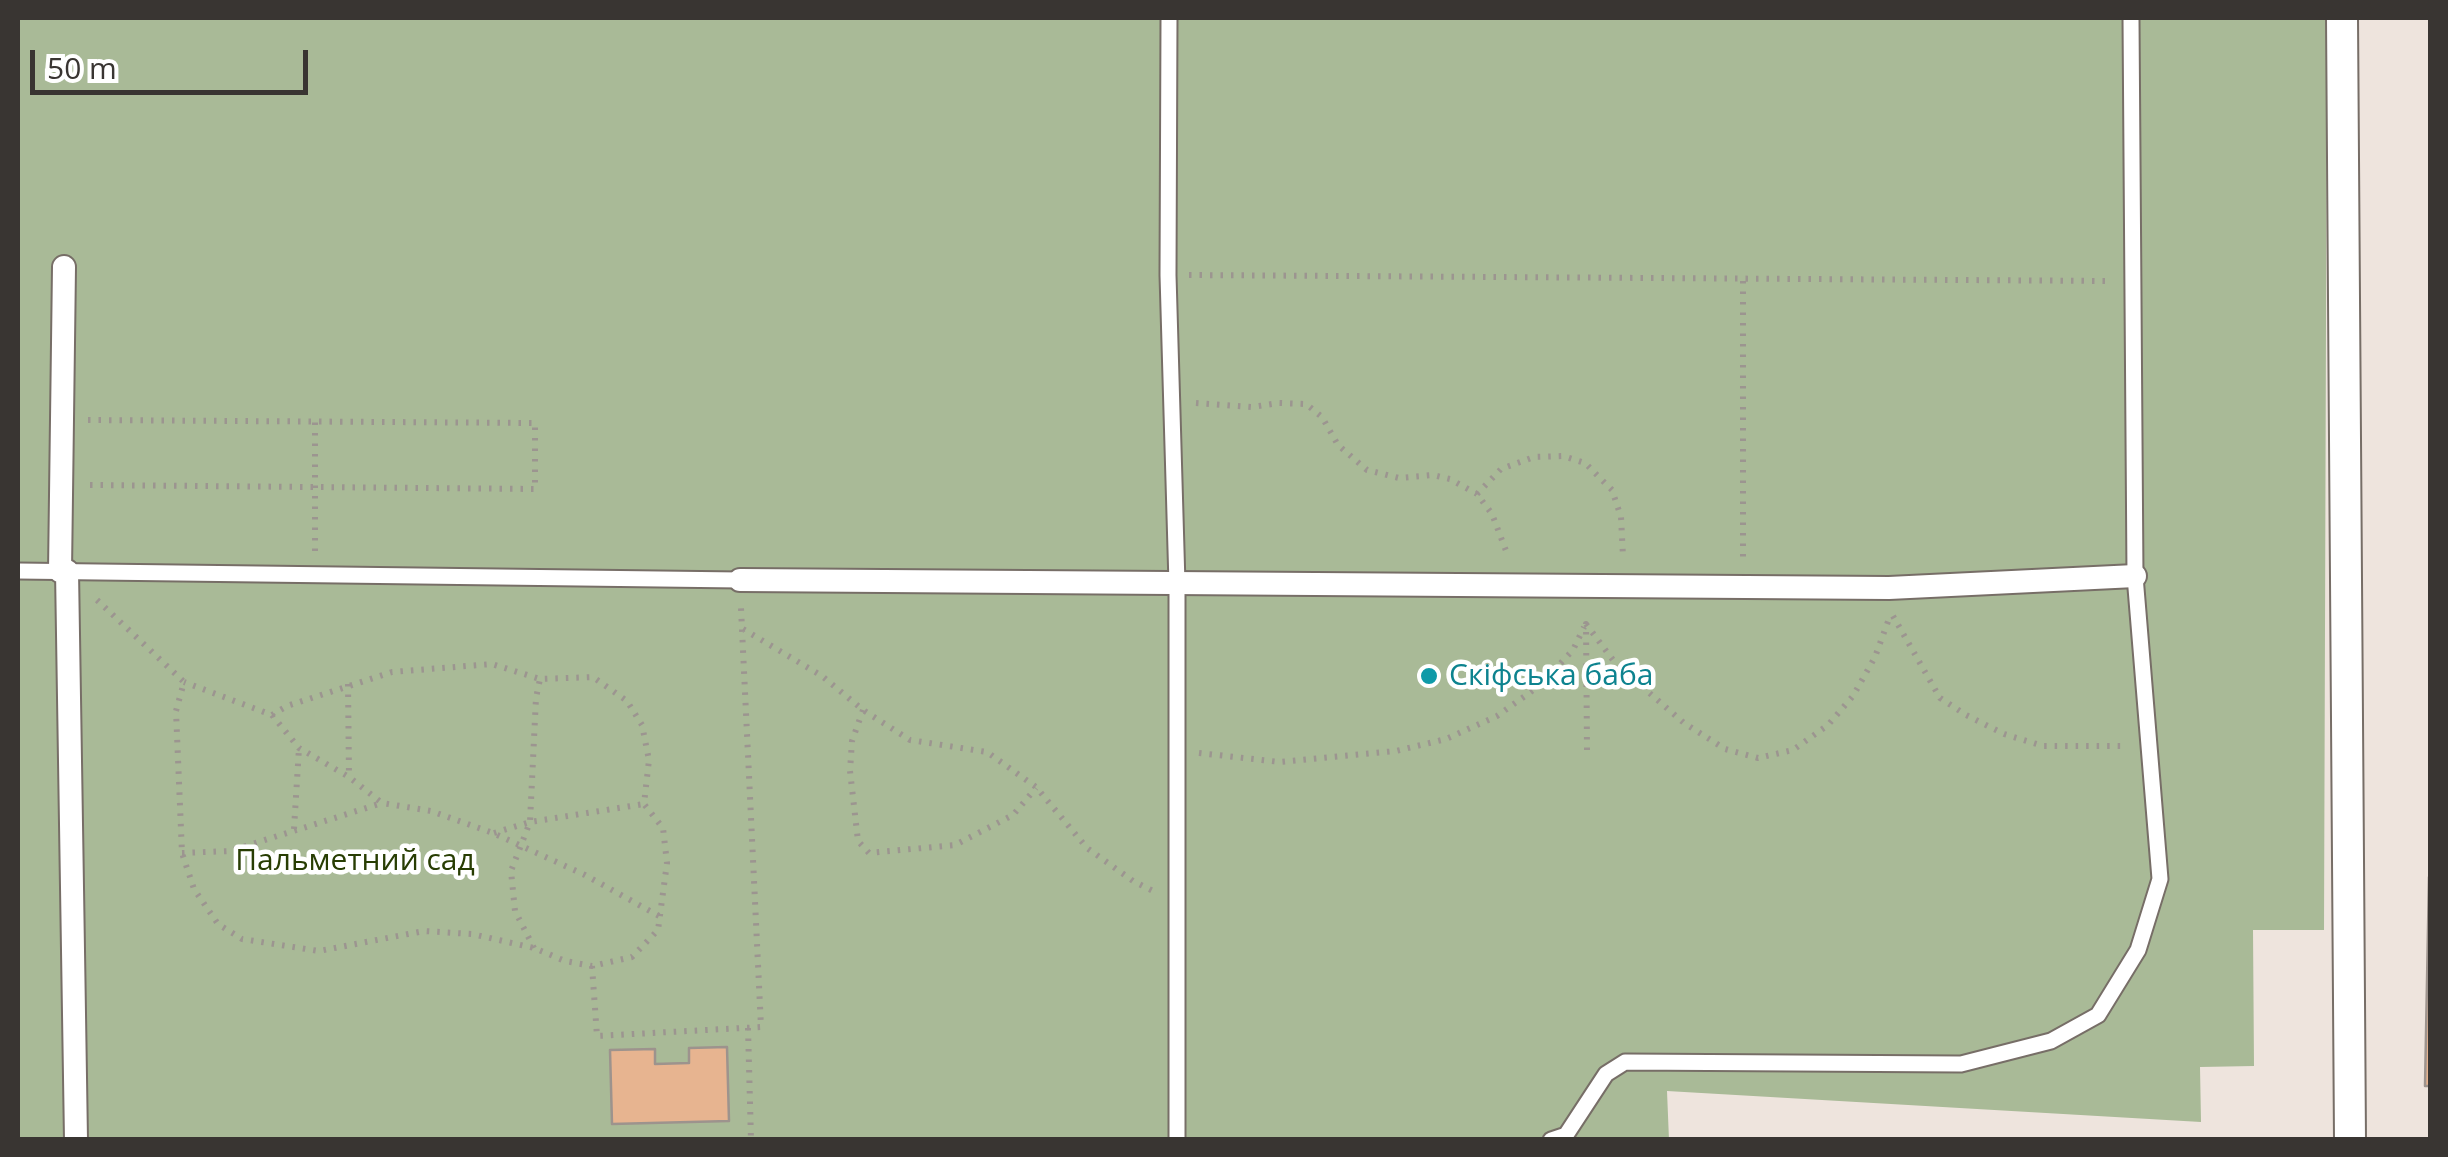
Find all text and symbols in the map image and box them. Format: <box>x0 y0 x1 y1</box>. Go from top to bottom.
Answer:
scale bar <box>35 30 312 92</box>
text: 50 m <box>47 47 117 88</box>
place label: Скіфська баба <box>1449 658 1653 694</box>
marker: Скіфська баба <box>1418 665 1440 687</box>
park label: Пальметний сад <box>235 843 475 879</box>

